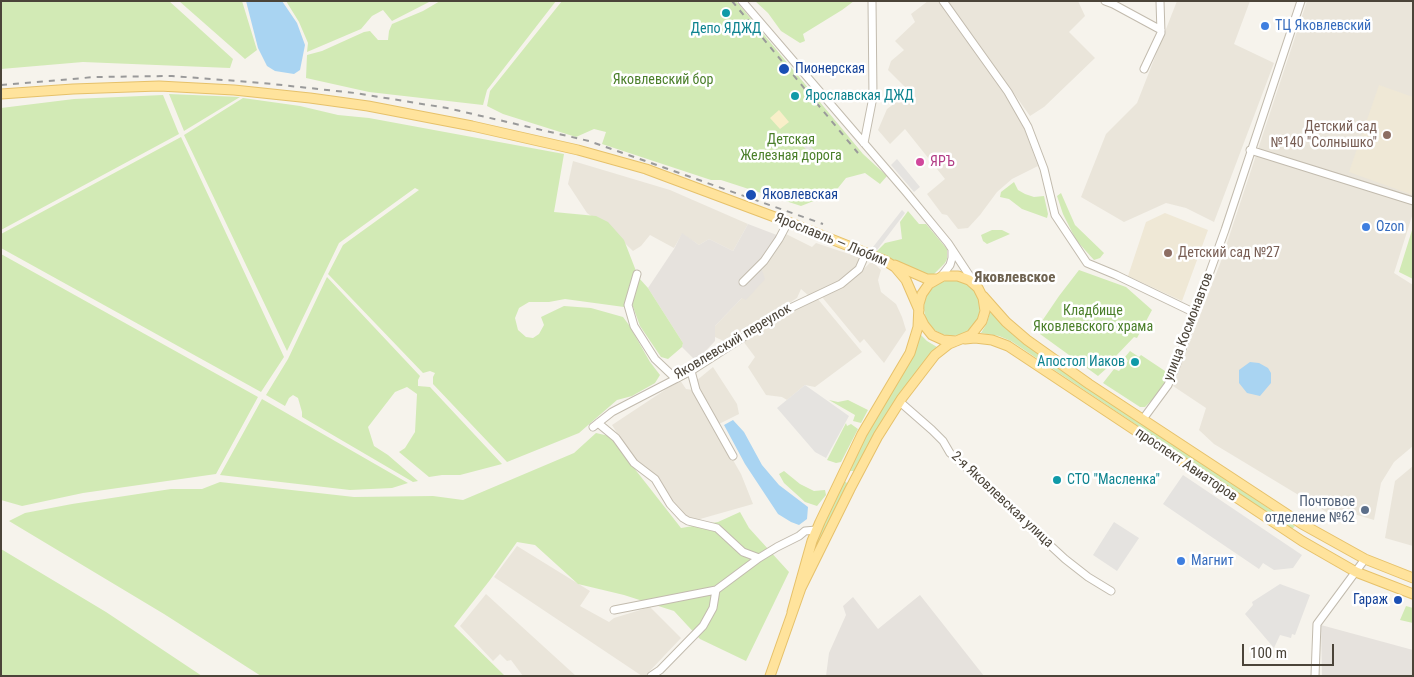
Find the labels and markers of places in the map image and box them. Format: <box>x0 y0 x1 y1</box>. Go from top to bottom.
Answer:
marker: Депо ЯДЖД <box>720 7 732 19</box>
place label: ТЦ Яковлевский <box>1275 18 1371 34</box>
marker: ТЦ Яковлевский <box>1259 20 1271 32</box>
place label: Депо ЯДЖД <box>691 21 761 37</box>
place label: Пионерская <box>795 61 865 77</box>
marker: Пионерская <box>777 62 791 76</box>
place label: Ярославская ДЖД <box>805 88 914 104</box>
marker: Ярославская ДЖД <box>789 90 801 102</box>
place label: Детский сад №140 "Солнышко" <box>1270 119 1377 152</box>
marker: Детский сад №140 "Солнышко" <box>1381 129 1393 141</box>
place label: ЯРЪ <box>930 154 955 170</box>
marker: ЯРЪ <box>914 156 926 168</box>
place label: Яковлевская <box>762 187 838 203</box>
marker: Яковлевская <box>744 188 758 202</box>
place label: Ozon <box>1376 219 1404 235</box>
marker: Ozon <box>1360 221 1372 233</box>
place label: Детский сад №27 <box>1178 245 1280 261</box>
marker: Детский сад №27 <box>1162 247 1174 259</box>
place label: Апостол Иаков <box>1037 354 1125 370</box>
marker: Апостол Иаков <box>1129 356 1141 368</box>
place label: СТО "Масленка" <box>1067 472 1160 488</box>
marker: СТО "Масленка" <box>1051 474 1063 486</box>
place label: Почтовое отделение №62 <box>1265 494 1355 526</box>
marker: Почтовое отделение №62 <box>1359 504 1371 516</box>
place label: Магнит <box>1191 553 1234 569</box>
marker: Магнит <box>1175 555 1187 567</box>
place label: Гараж <box>1353 592 1388 608</box>
marker: Гараж <box>1392 594 1404 606</box>

